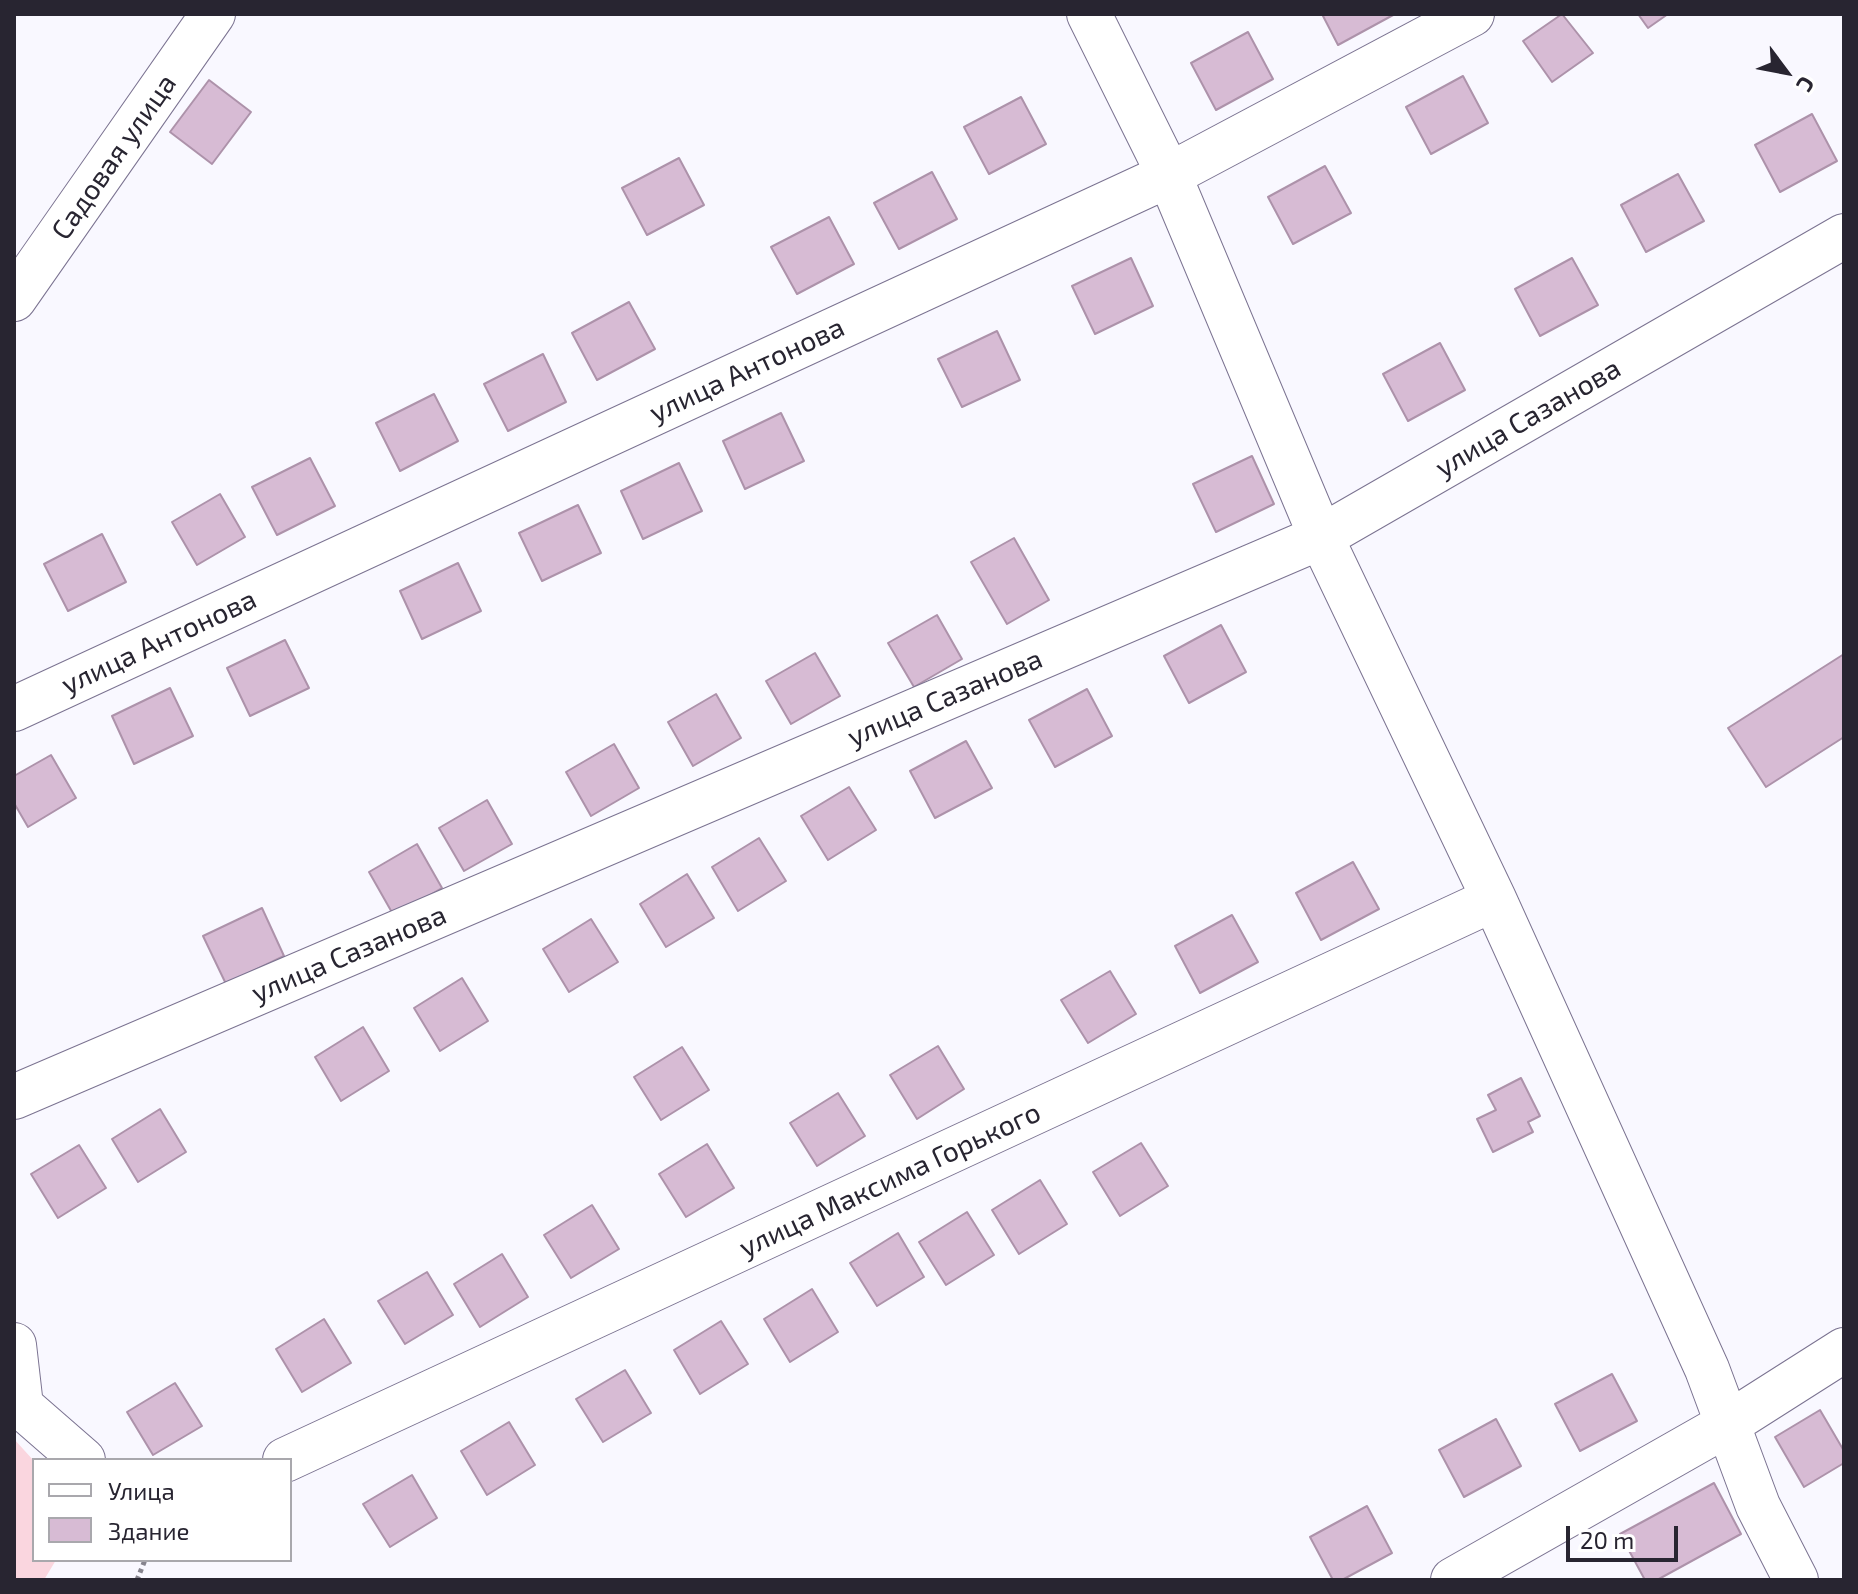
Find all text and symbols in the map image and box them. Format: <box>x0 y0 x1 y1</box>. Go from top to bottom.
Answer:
north arrow <box>1746 32 1826 112</box>
street label: Садовая улица <box>45 68 183 246</box>
text: С <box>1792 72 1821 97</box>
street label: улица Антонова <box>644 310 850 430</box>
street label: улица Сазанова <box>1429 351 1627 485</box>
street label: улица Антонова <box>56 582 262 702</box>
street label: улица Сазанова <box>842 642 1048 754</box>
street label: улица Сазанова <box>246 898 452 1010</box>
street label: улица Максима Горького <box>734 1095 1046 1265</box>
legend <box>32 1458 292 1562</box>
text: Улица <box>108 1476 175 1505</box>
scale bar <box>1570 1510 1682 1560</box>
text: Здание <box>108 1516 190 1545</box>
text: 20 m <box>1580 1525 1634 1554</box>

